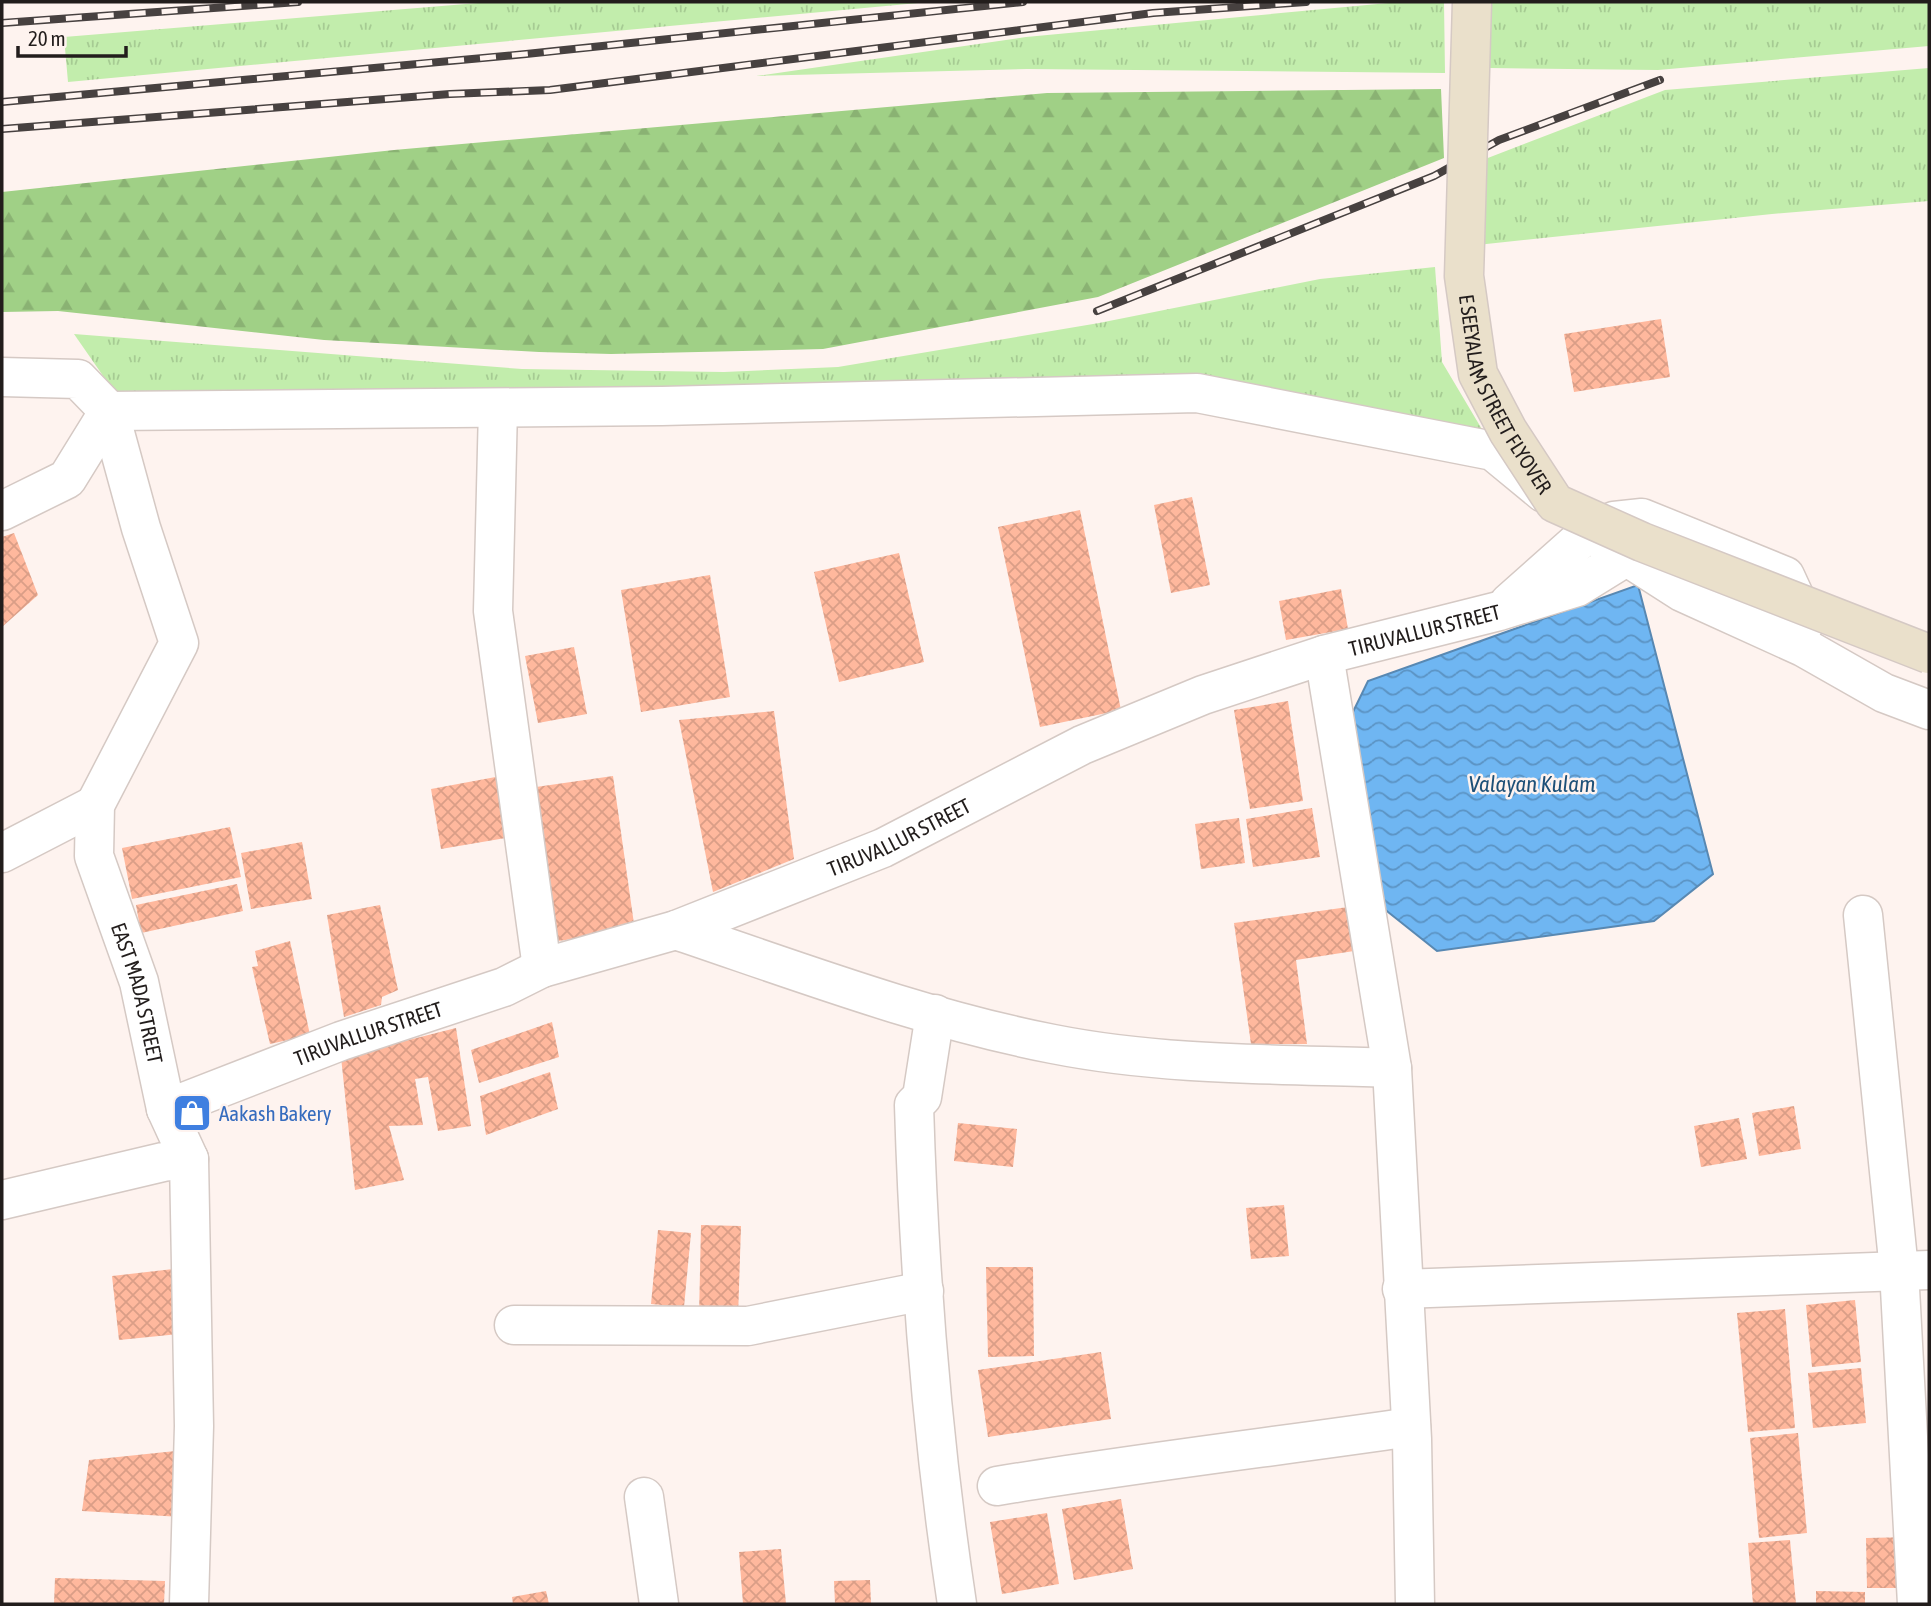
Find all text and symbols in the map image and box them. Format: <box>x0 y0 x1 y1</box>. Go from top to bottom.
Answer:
scale bar <box>18 14 126 58</box>
text: 20 m <box>28 26 66 50</box>
street label: E SEEYALAM STREET FLYOVER <box>1455 293 1558 498</box>
street label: TIRUVALLUR STREET <box>1346 599 1503 660</box>
water label: Valayan Kulam <box>1468 771 1596 797</box>
street label: TIRUVALLUR STREET <box>824 793 974 881</box>
street label: EAST MADA STREET <box>107 919 168 1066</box>
street label: TIRUVALLUR STREET <box>290 996 445 1070</box>
shop icon: Aakash Bakery <box>171 1092 213 1134</box>
place label: Aakash Bakery <box>219 1101 332 1125</box>

